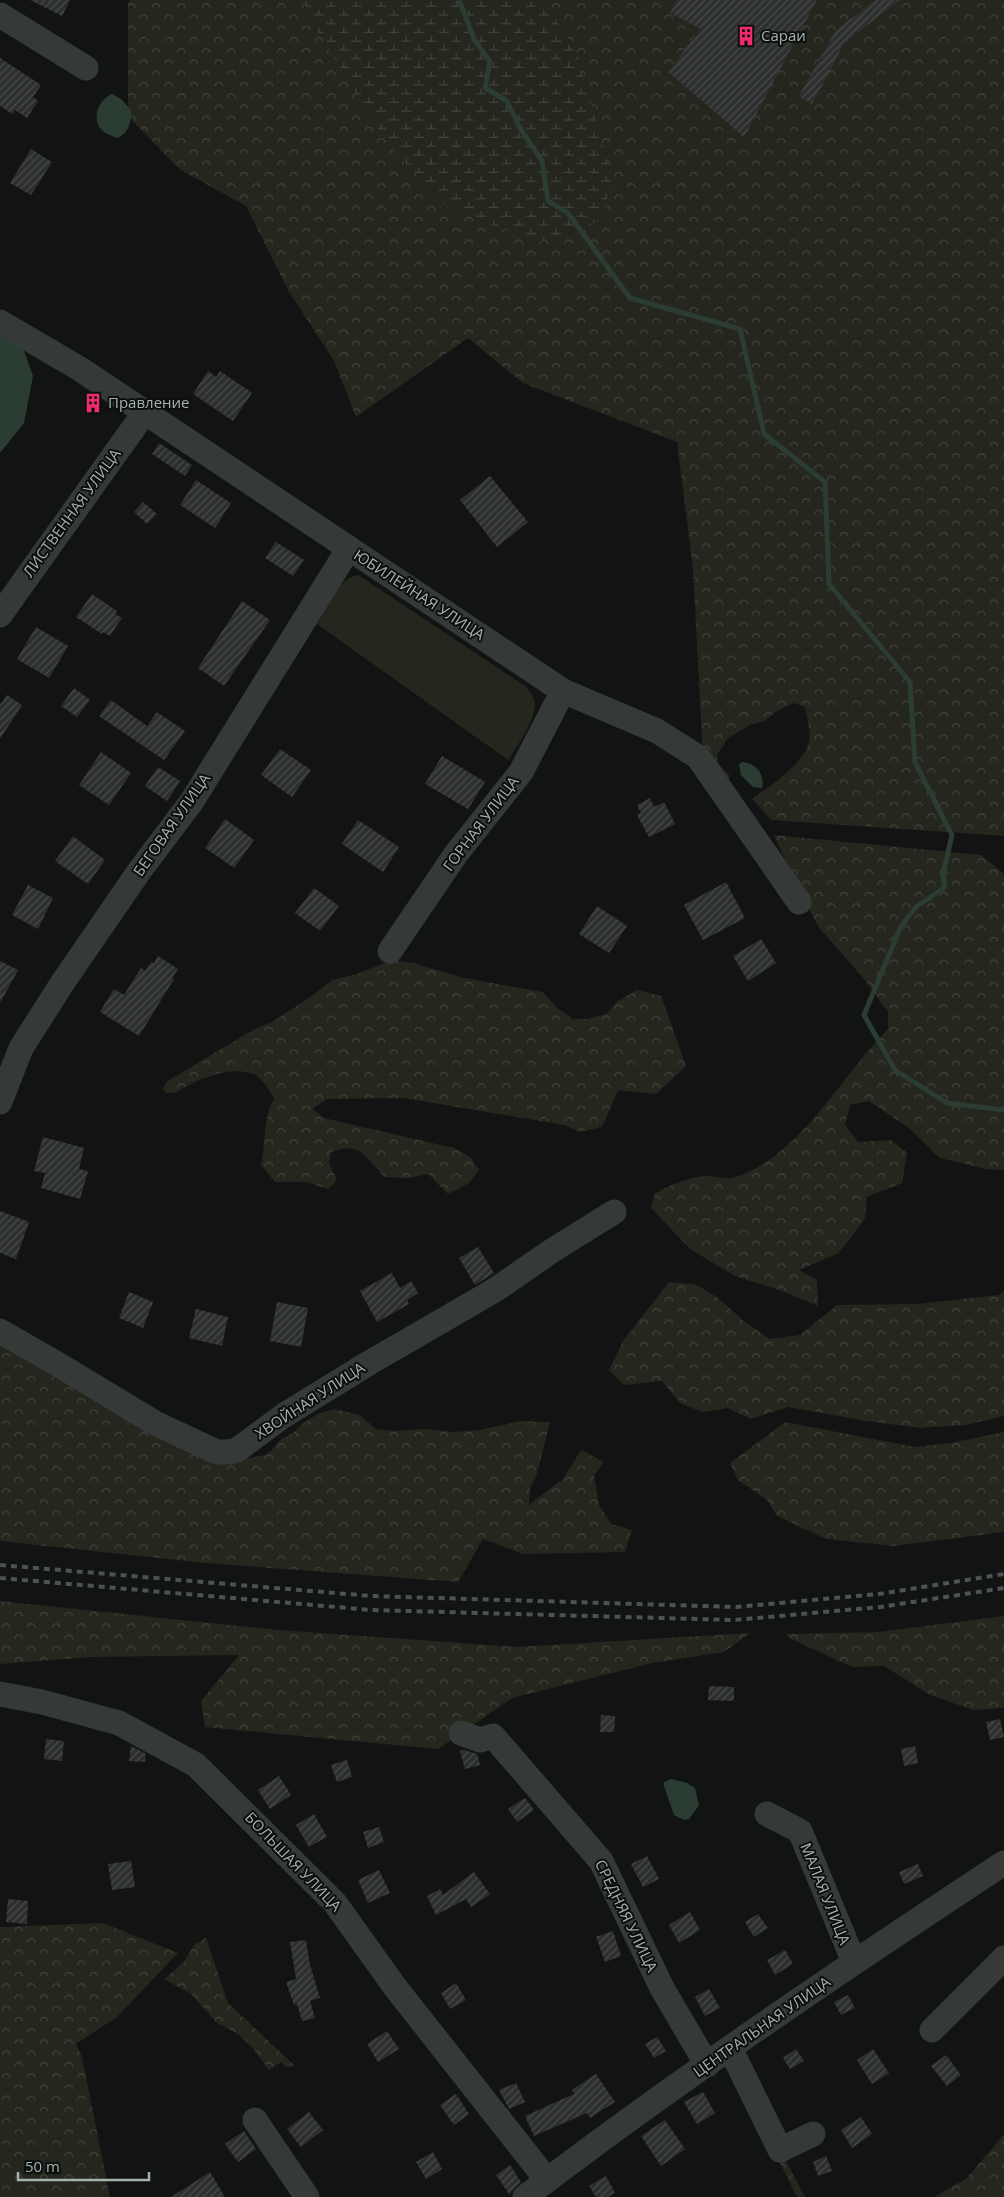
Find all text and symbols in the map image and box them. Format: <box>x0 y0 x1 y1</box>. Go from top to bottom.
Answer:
building icon: Сараи <box>735 25 757 47</box>
place label: Сараи <box>761 25 806 45</box>
building icon: Правление <box>82 392 104 414</box>
place label: Правление <box>108 392 190 412</box>
street label: ЛИСТВЕННАЯ УЛИЦА <box>18 444 125 581</box>
street label: ЮБИЛЕЙНАЯ УЛИЦА <box>350 544 489 644</box>
street label: БЕГОВАЯ УЛИЦА <box>128 769 214 880</box>
street label: ГОРНАЯ УЛИЦА <box>438 771 523 875</box>
street label: ХВОЙНАЯ УЛИЦА <box>251 1357 369 1443</box>
street label: БОЛЬШАЯ УЛИЦА <box>241 1807 347 1916</box>
street label: МАЛАЯ УЛИЦА <box>796 1840 856 1948</box>
street label: СРЕДНЯЯ УЛИЦА <box>591 1856 663 1976</box>
street label: ЦЕНТРАЛЬНАЯ УЛИЦА <box>689 1971 834 2081</box>
scale bar <box>18 2150 149 2182</box>
text: 50 m <box>25 2156 60 2176</box>

